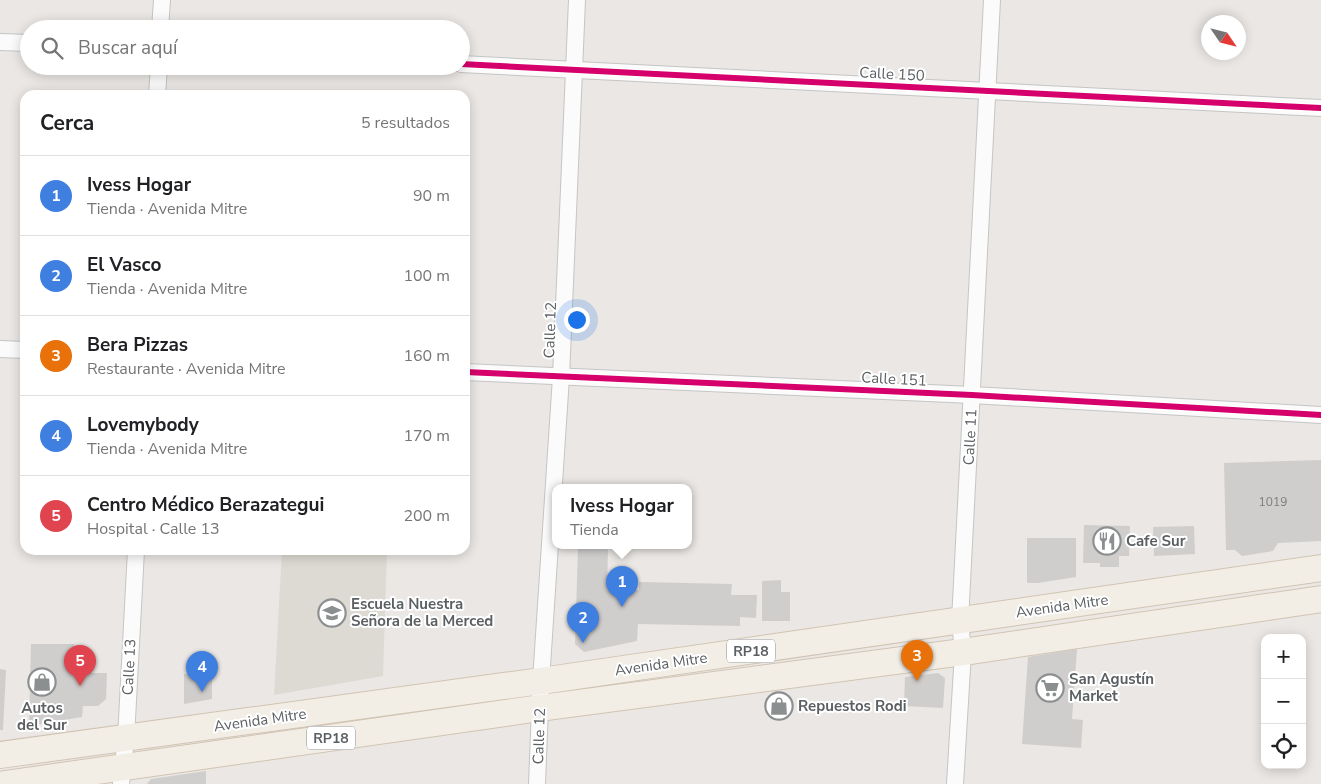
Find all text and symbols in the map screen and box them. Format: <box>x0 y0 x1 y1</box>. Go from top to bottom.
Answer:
north arrow <box>1201 15 1246 60</box>
search box <box>20 20 470 75</box>
icon: search <box>38 34 66 62</box>
text: Buscar aquí <box>78 35 177 61</box>
street label: Calle 150 <box>859 62 925 86</box>
text: Cerca <box>40 109 94 137</box>
text: 5 resultados <box>361 112 450 134</box>
text: Ivess Hogar <box>87 172 191 198</box>
text: 1 <box>51 185 61 207</box>
text: 90 m <box>413 185 450 207</box>
text: Tienda · Avenida Mitre <box>87 198 247 220</box>
text: El Vasco <box>87 252 161 278</box>
text: 2 <box>51 265 61 287</box>
text: 100 m <box>403 265 450 287</box>
text: Tienda · Avenida Mitre <box>87 278 247 300</box>
street label: Calle 12 <box>539 301 561 359</box>
your location <box>564 307 590 333</box>
text: Bera Pizzas <box>87 332 188 358</box>
text: 3 <box>51 345 61 367</box>
text: 160 m <box>403 345 450 367</box>
text: Restaurante · Avenida Mitre <box>87 358 286 380</box>
street label: Calle 151 <box>861 367 927 391</box>
street label: Calle 11 <box>959 408 981 466</box>
text: Lovemybody <box>87 412 199 438</box>
text: 4 <box>51 425 61 447</box>
text: 170 m <box>403 425 450 447</box>
text: Tienda · Avenida Mitre <box>87 438 247 460</box>
popup <box>552 484 692 549</box>
text: Centro Médico Berazategui <box>87 492 324 518</box>
text: Ivess Hogar <box>570 493 674 519</box>
house number: 1019 <box>1259 494 1287 510</box>
text: 5 <box>51 505 61 527</box>
text: 200 m <box>403 505 450 527</box>
text: Hospital · Calle 13 <box>87 518 220 540</box>
text: Tienda <box>570 519 619 541</box>
restaurant icon: Cafe Sur <box>1092 526 1122 556</box>
place label: Cafe Sur <box>1126 531 1186 551</box>
pin: 1 <box>606 566 638 607</box>
street label: Avenida Mitre <box>1014 590 1110 622</box>
place label: Escuela Nuestra Señora de la Merced <box>351 594 493 631</box>
school or university icon: Escuela Nuestra Señora de la Merced <box>317 598 347 628</box>
pin: 2 <box>567 602 599 643</box>
map controls <box>1261 634 1306 769</box>
button: + <box>1261 634 1306 679</box>
street label: Calle 13 <box>118 638 140 696</box>
road number: RP18 <box>727 640 775 662</box>
pin: 3 <box>901 640 933 681</box>
pin: 5 <box>64 645 96 686</box>
street label: Avenida Mitre <box>613 648 709 680</box>
pin: 4 <box>186 651 218 692</box>
shop icon: Autos del Sur <box>27 667 57 697</box>
place label: San Agustín Market <box>1069 669 1154 706</box>
supermarket icon: San Agustín Market <box>1035 673 1065 703</box>
button: − <box>1261 679 1306 724</box>
shop icon: Repuestos Rodi <box>764 691 794 721</box>
place label: Repuestos Rodi <box>798 696 907 716</box>
place label: Autos del Sur <box>17 698 67 735</box>
street label: Avenida Mitre <box>212 704 308 736</box>
street label: Calle 12 <box>528 707 550 765</box>
button: locate <box>1261 724 1306 769</box>
road number: RP18 <box>307 726 355 750</box>

